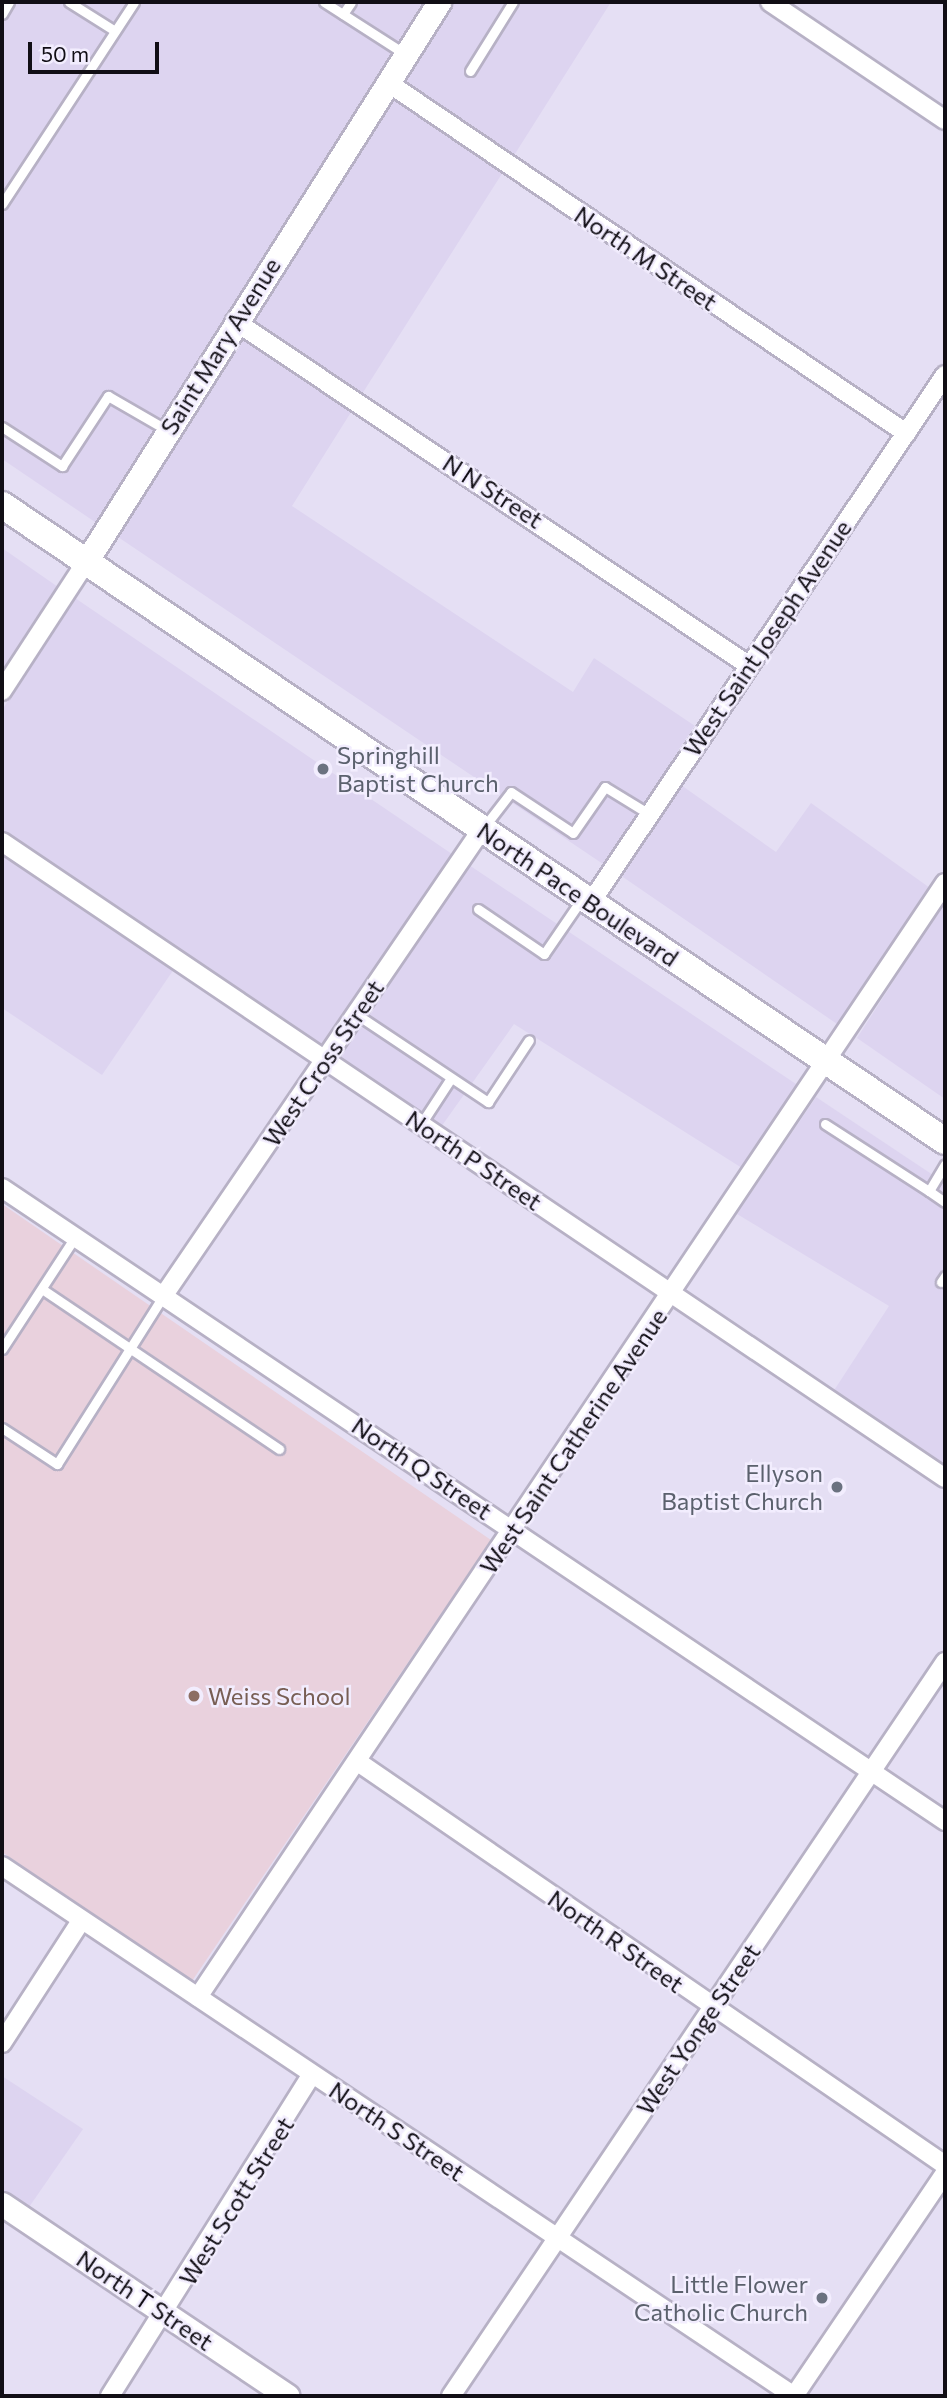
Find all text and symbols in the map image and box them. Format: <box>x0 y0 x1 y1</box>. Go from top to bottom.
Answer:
scale bar <box>32 28 163 72</box>
text: 50 m <box>41 41 89 66</box>
street label: North M Street <box>569 200 723 316</box>
street label: Saint Mary Avenue <box>154 252 286 440</box>
street label: N N Street <box>438 448 548 534</box>
street label: West Saint Joseph Avenue <box>677 514 857 762</box>
place label: Springhill Baptist Church <box>337 741 499 797</box>
marker: Springhill Baptist Church <box>315 761 331 777</box>
street label: North Pace Boulevard <box>472 816 684 972</box>
street label: West Cross Street <box>257 974 389 1152</box>
street label: North P Street <box>401 1104 547 1216</box>
street label: West Saint Catherine Avenue <box>473 1303 673 1579</box>
street label: North Q Street <box>347 1411 497 1525</box>
place label: Ellyson Baptist Church <box>661 1459 823 1515</box>
marker: Ellyson Baptist Church <box>829 1479 845 1495</box>
place label: Weiss School <box>208 1682 351 1710</box>
marker: Weiss School <box>186 1688 202 1704</box>
street label: North R Street <box>543 1884 689 1998</box>
street label: West Yonge Street <box>630 1938 766 2120</box>
street label: North S Street <box>324 2075 470 2187</box>
street label: West Scott Street <box>173 2112 299 2290</box>
street label: North T Street <box>71 2244 219 2356</box>
place label: Little Flower Catholic Church <box>634 2270 808 2326</box>
marker: Little Flower Catholic Church <box>814 2290 830 2306</box>

